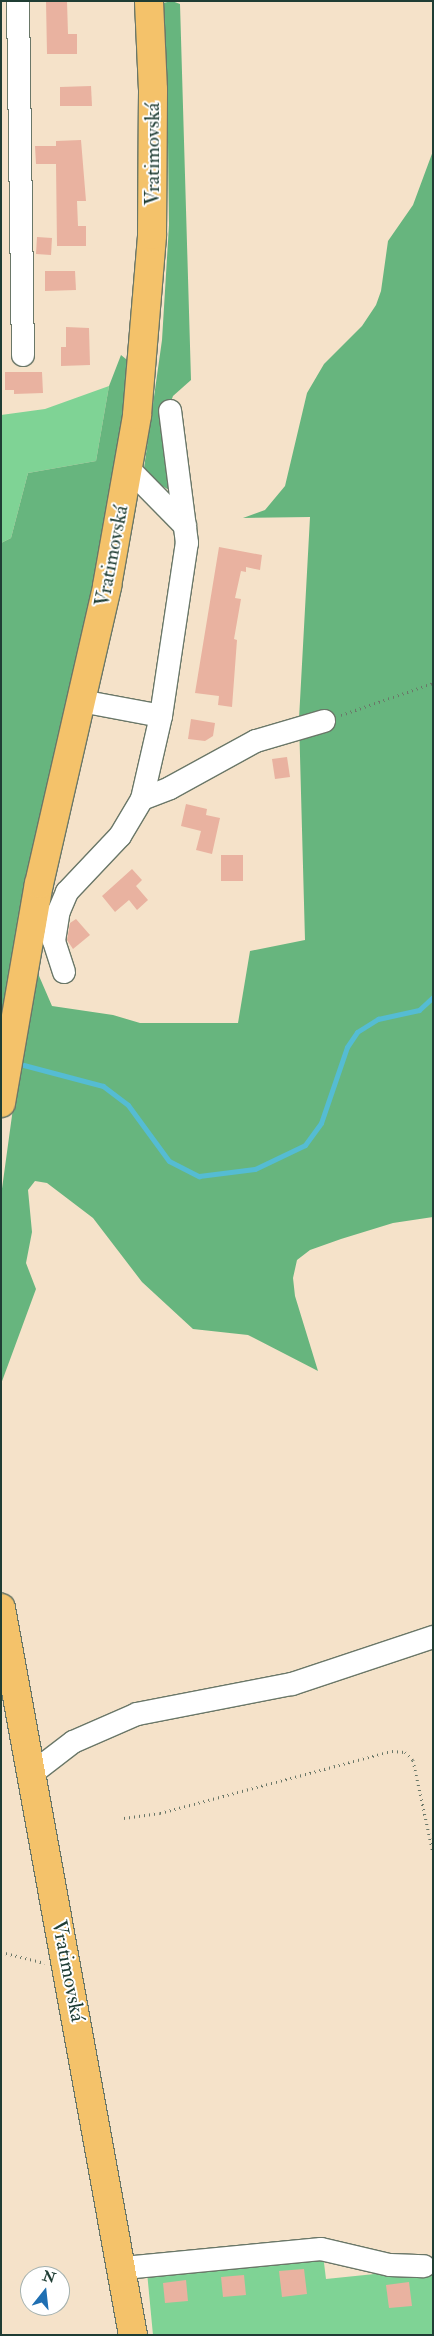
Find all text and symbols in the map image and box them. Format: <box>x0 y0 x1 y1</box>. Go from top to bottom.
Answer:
street label: Vratimovská <box>140 103 166 205</box>
street label: Vratimovská <box>90 503 134 609</box>
street label: Vratimovská <box>46 1918 90 2024</box>
north arrow <box>20 2266 70 2316</box>
text: N <box>41 2267 57 2287</box>

